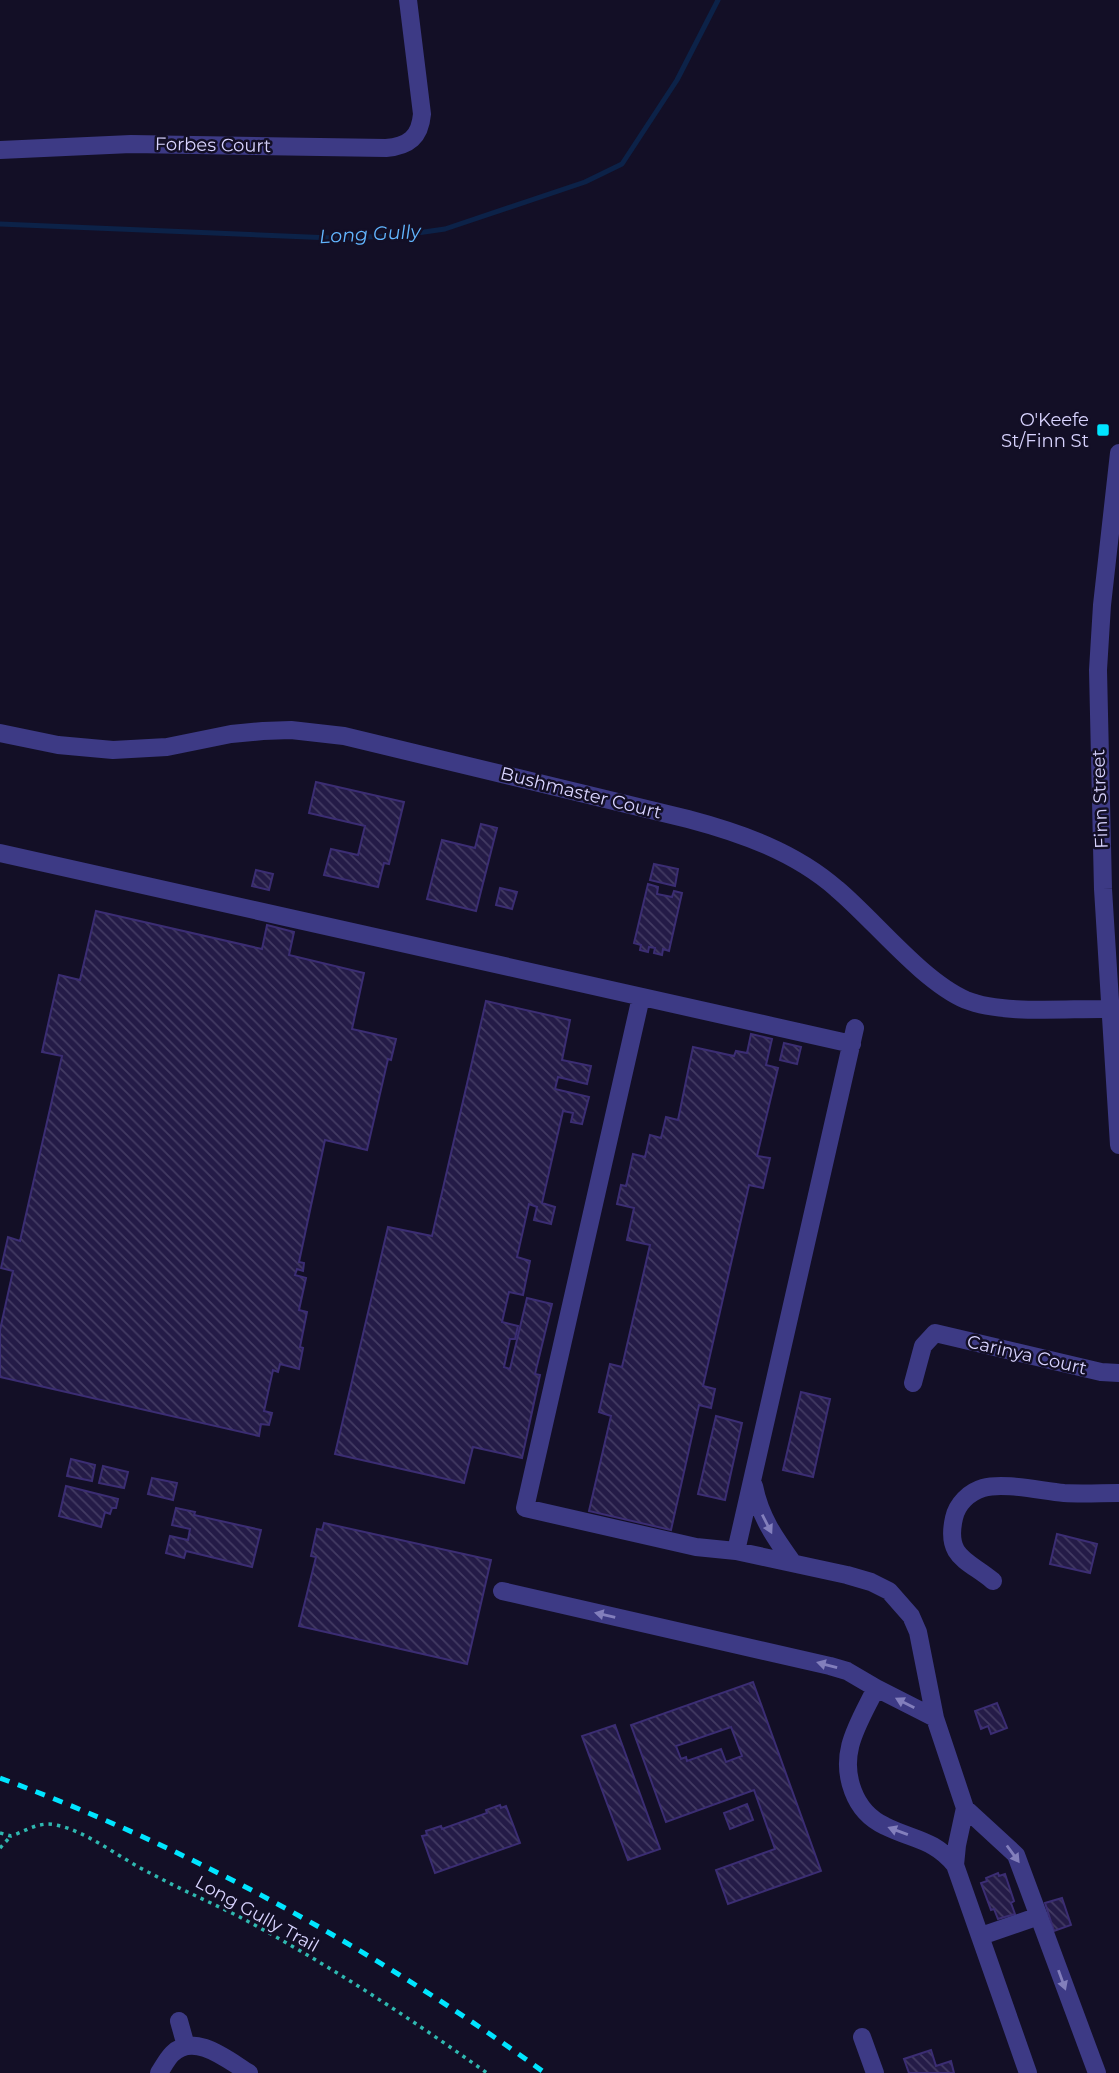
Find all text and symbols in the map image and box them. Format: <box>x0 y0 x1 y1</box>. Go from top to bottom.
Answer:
street label: Forbes Court <box>155 133 271 157</box>
water label: Long Gully <box>319 220 423 248</box>
place label: O'Keefe St/Finn St <box>1001 409 1089 452</box>
marker: O'Keefe St/Finn St <box>1095 422 1111 438</box>
street label: Finn Street <box>1087 749 1113 849</box>
street label: Bushmaster Court <box>498 762 664 824</box>
street label: Carinya Court <box>965 1331 1089 1379</box>
one-way arrow <box>761 1514 773 1534</box>
one-way arrow <box>594 1609 616 1620</box>
one-way arrow <box>816 1659 838 1670</box>
one-way arrow <box>895 1698 915 1709</box>
one-way arrow <box>887 1825 908 1836</box>
one-way arrow <box>1006 1845 1020 1863</box>
street label: Long Gully Trail <box>191 1871 323 1957</box>
one-way arrow <box>1057 1970 1068 1991</box>

